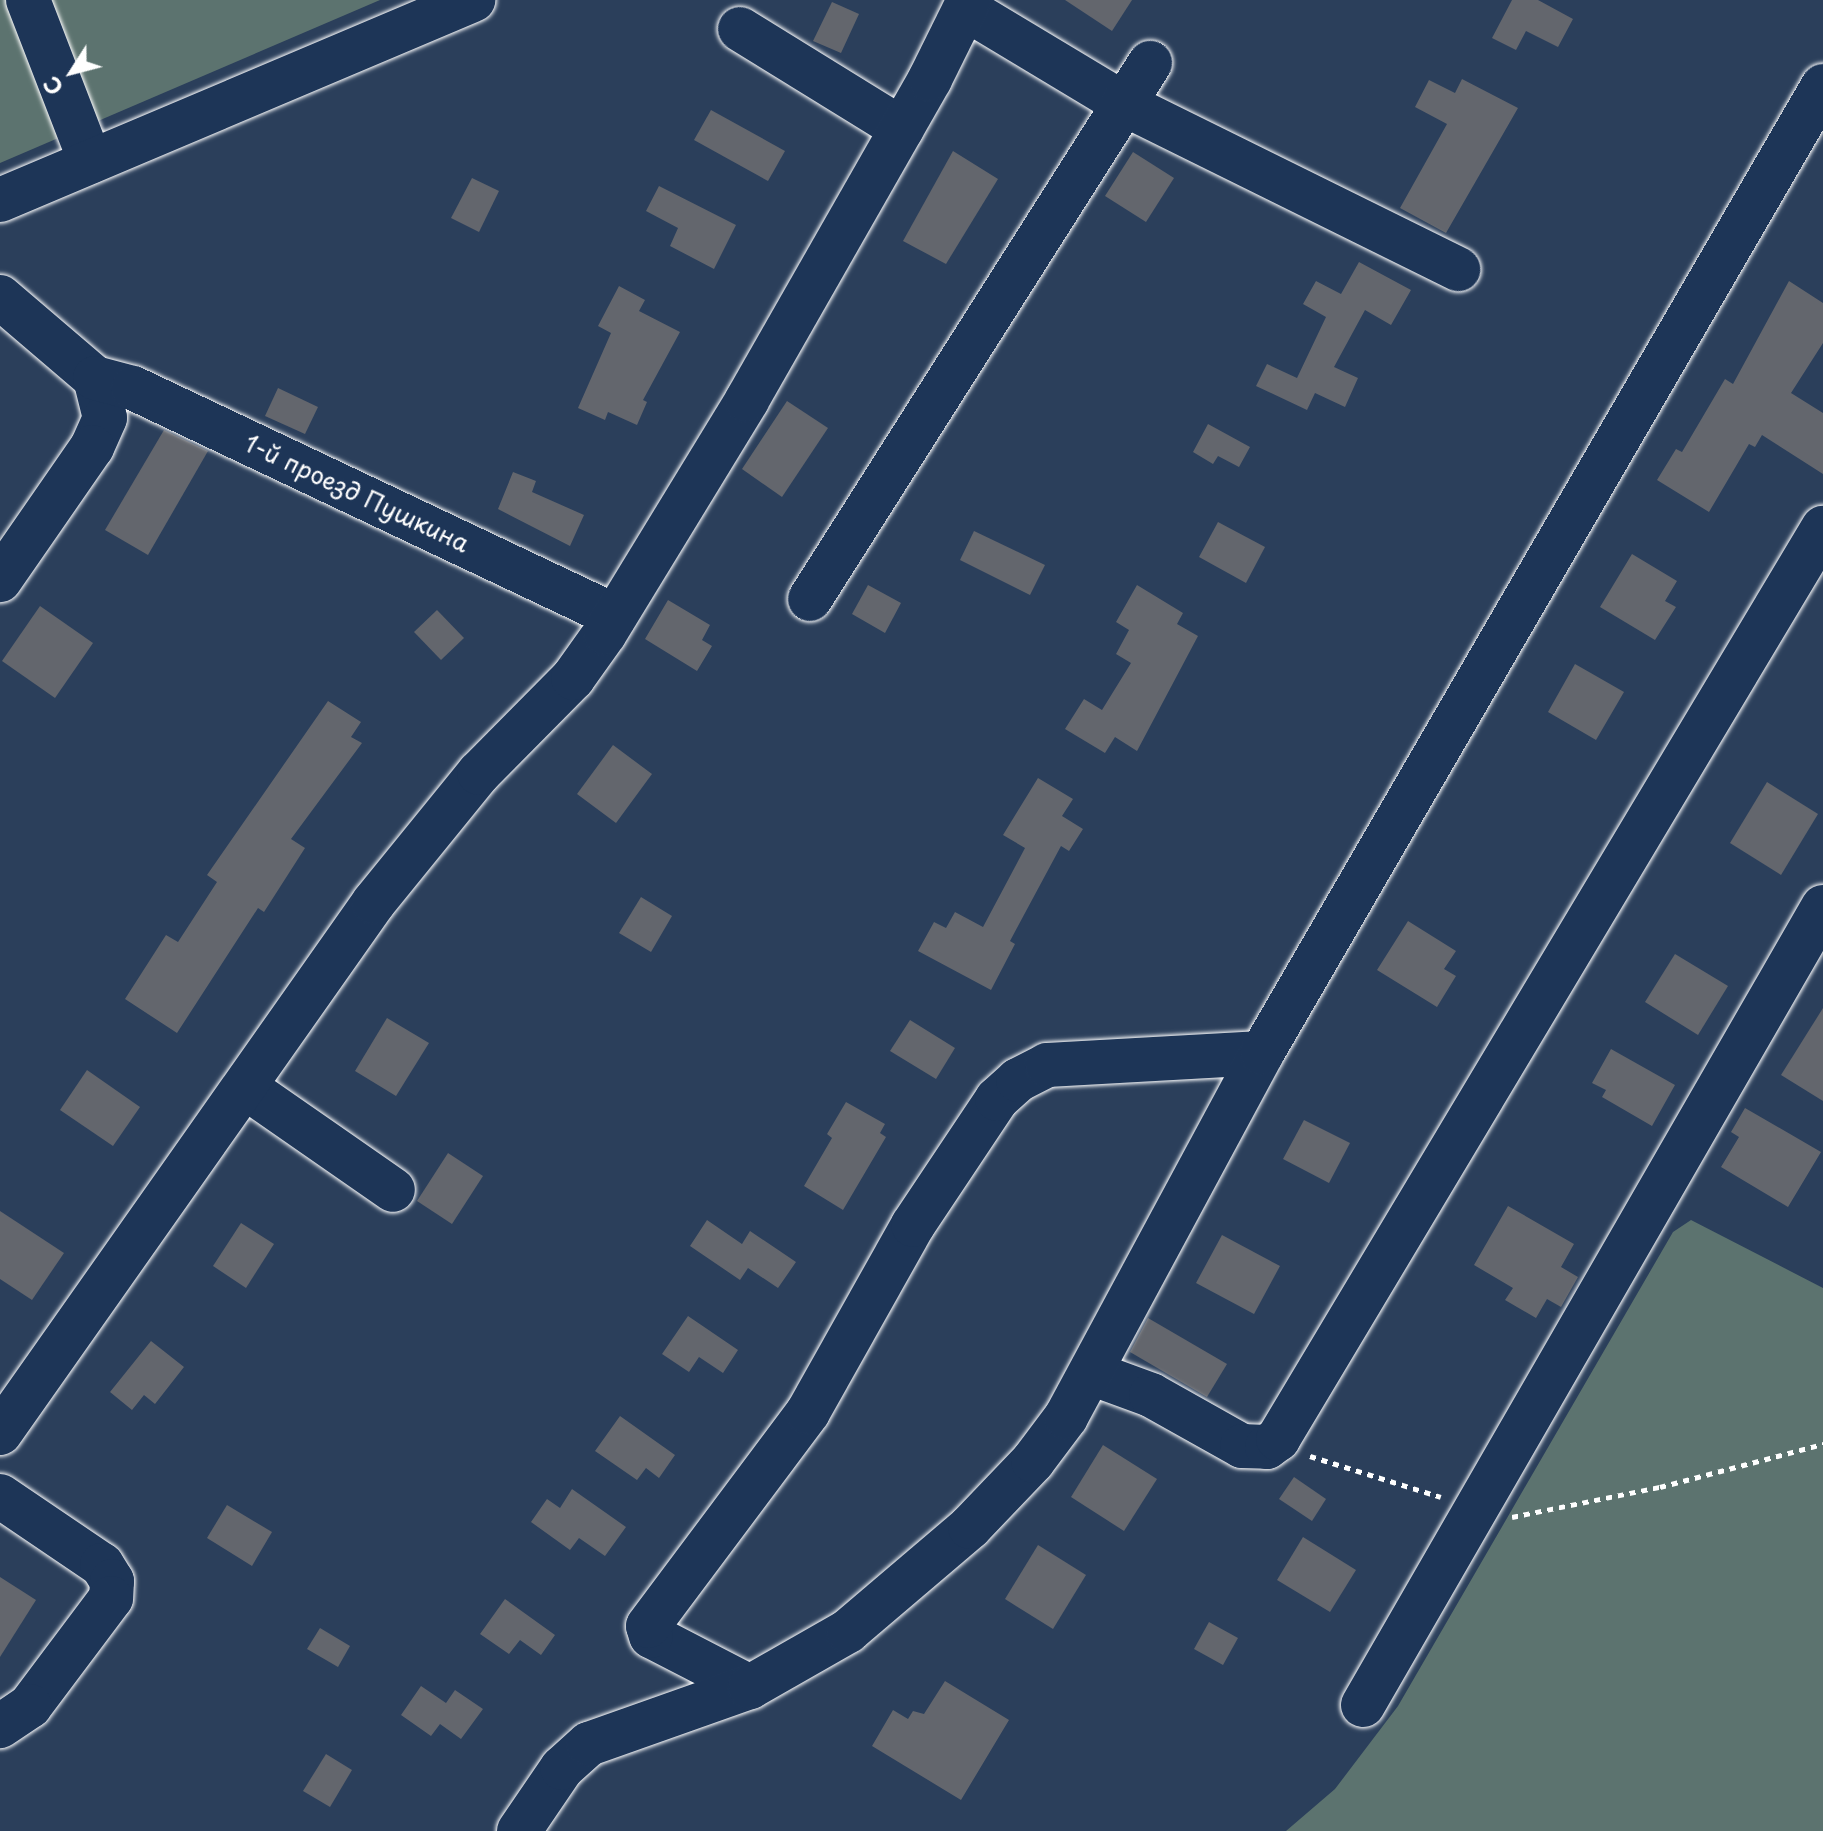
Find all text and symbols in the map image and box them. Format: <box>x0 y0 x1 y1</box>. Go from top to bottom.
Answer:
north arrow <box>32 32 112 112</box>
text: С <box>34 70 70 103</box>
street label: 1-й проезд Пушкина <box>240 428 474 558</box>

